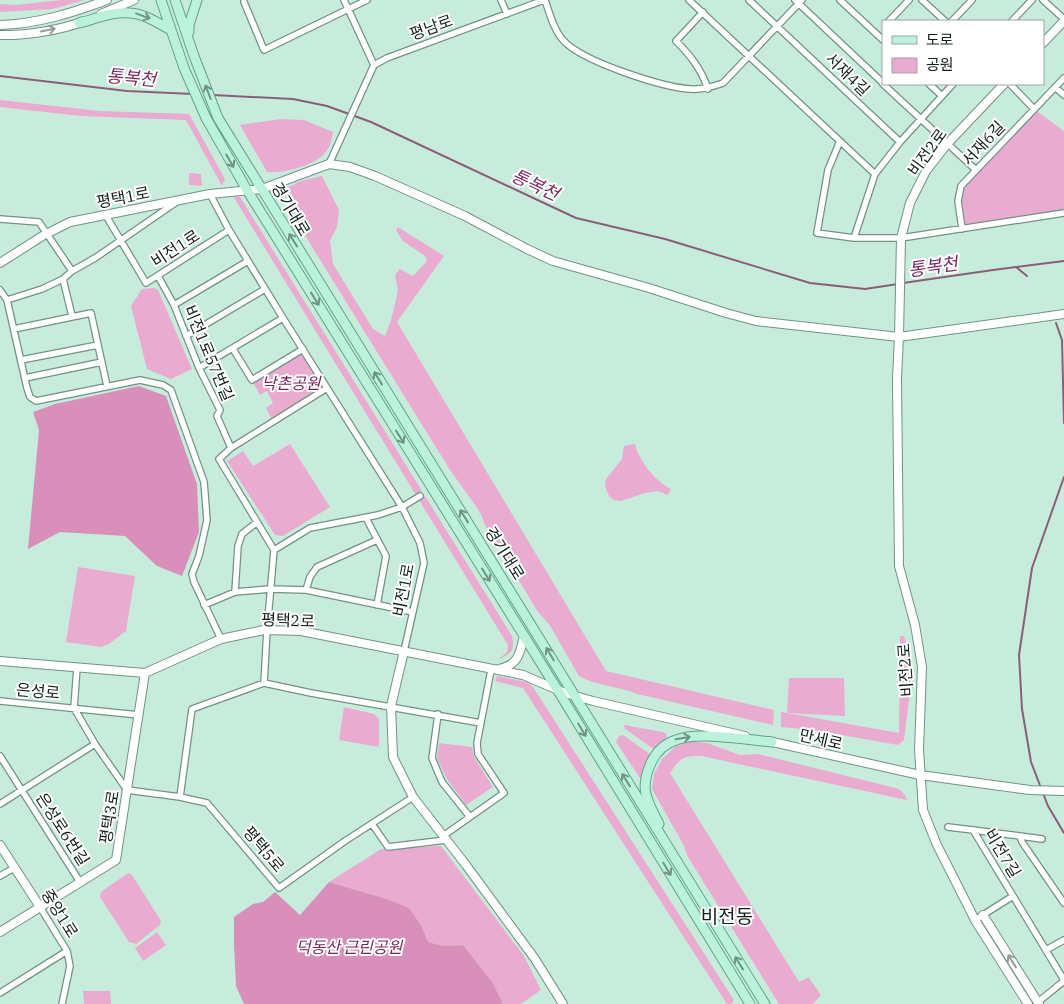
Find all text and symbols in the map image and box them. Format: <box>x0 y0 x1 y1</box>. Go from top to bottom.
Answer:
street label: 평남로 <box>407 10 455 44</box>
one-way arrow <box>135 12 150 21</box>
legend <box>882 20 1044 85</box>
one-way arrow <box>40 24 56 34</box>
text: 도로 <box>926 30 954 49</box>
street label: 서재4길 <box>822 48 874 100</box>
text: 공원 <box>926 55 954 74</box>
water label: 통복천 <box>105 64 159 91</box>
one-way arrow <box>203 85 212 100</box>
street label: 서재6길 <box>957 117 1009 169</box>
street label: 비전2로 <box>903 124 951 180</box>
one-way arrow <box>225 153 235 167</box>
water label: 통복천 <box>508 164 565 206</box>
street label: 경기대로 <box>267 179 315 240</box>
street label: 평택1로 <box>95 182 152 212</box>
street label: 비전1로 <box>147 225 203 271</box>
one-way arrow <box>287 233 297 247</box>
water label: 통복천 <box>907 251 962 281</box>
one-way arrow <box>310 292 320 306</box>
street label: 비전1로57번길 <box>180 302 238 404</box>
one-way arrow <box>373 371 383 385</box>
park label: 낙촌공원 <box>262 373 322 393</box>
one-way arrow <box>395 430 406 444</box>
one-way arrow <box>459 509 469 523</box>
street label: 경기대로 <box>481 523 529 583</box>
street label: 비전1로 <box>388 561 418 618</box>
one-way arrow <box>482 568 492 582</box>
street label: 평택2로 <box>261 609 315 631</box>
street label: 비전2로 <box>893 642 917 698</box>
one-way arrow <box>544 648 554 662</box>
street label: 은성로 <box>15 679 61 703</box>
one-way arrow <box>578 723 588 737</box>
street label: 만세로 <box>797 724 845 754</box>
one-way arrow <box>675 733 691 743</box>
one-way arrow <box>620 773 631 787</box>
street label: 은성로6번길 <box>32 789 94 869</box>
street label: 평택3로 <box>95 789 123 845</box>
street label: 평택5로 <box>239 822 289 876</box>
street label: 비전7길 <box>981 825 1025 881</box>
one-way arrow <box>663 862 673 876</box>
street label: 중앙1로 <box>37 885 83 941</box>
district label: 비전동 <box>701 904 753 928</box>
park label: 덕동산 근린공원 <box>296 937 403 957</box>
one-way arrow <box>1007 954 1017 968</box>
one-way arrow <box>734 956 744 970</box>

